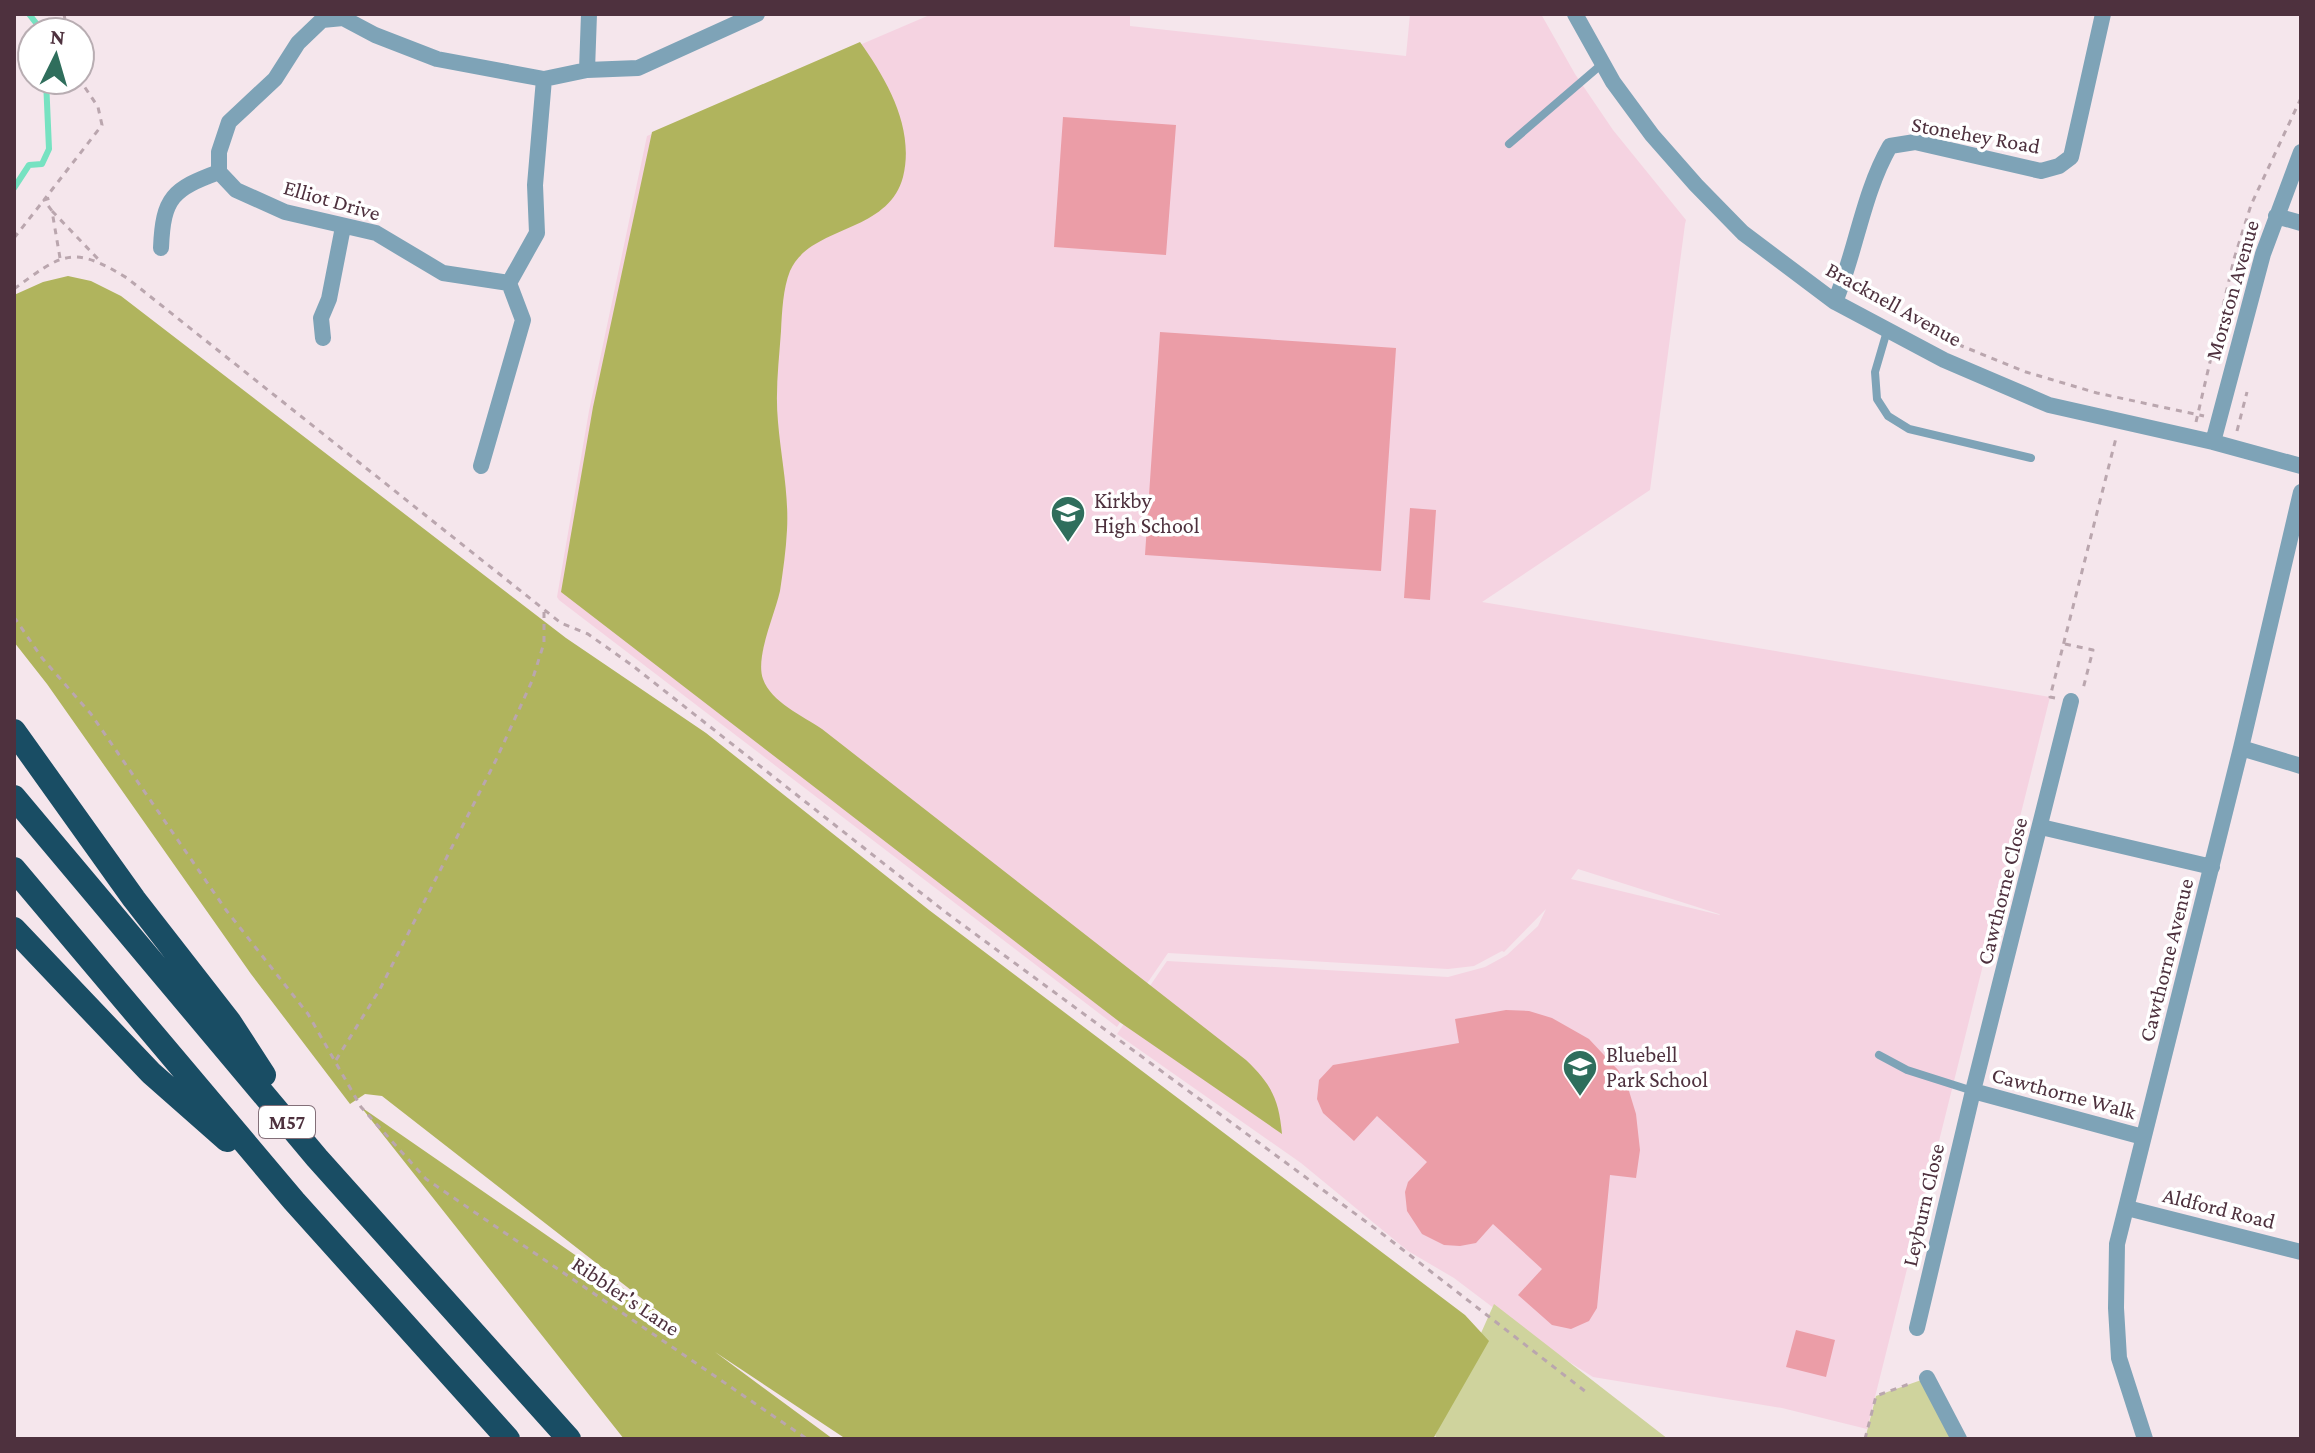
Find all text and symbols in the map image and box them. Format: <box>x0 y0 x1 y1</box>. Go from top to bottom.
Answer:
north arrow <box>16 16 96 96</box>
text: N <box>49 23 66 50</box>
street label: Stonehey Road <box>1910 111 2043 159</box>
street label: Elliot Drive <box>281 174 383 226</box>
street label: Morston Avenue <box>2200 217 2264 363</box>
street label: Bracknell Avenue <box>1822 256 1966 352</box>
place label: Kirkby High School <box>1094 488 1200 538</box>
school or university icon: Kirkby High School <box>1049 494 1087 544</box>
street label: Cawthorne Close <box>1972 815 2032 967</box>
street label: Cawthorne Avenue <box>2134 876 2198 1044</box>
place label: Bluebell Park School <box>1606 1042 1708 1092</box>
school or university icon: Bluebell Park School <box>1561 1048 1599 1098</box>
street label: Cawthorne Walk <box>1989 1062 2139 1124</box>
road number: M57 <box>259 1106 315 1138</box>
street label: Leyburn Close <box>1897 1141 1949 1269</box>
street label: Aldford Road <box>2160 1182 2278 1234</box>
street label: Ribbler's Lane <box>568 1251 684 1341</box>

